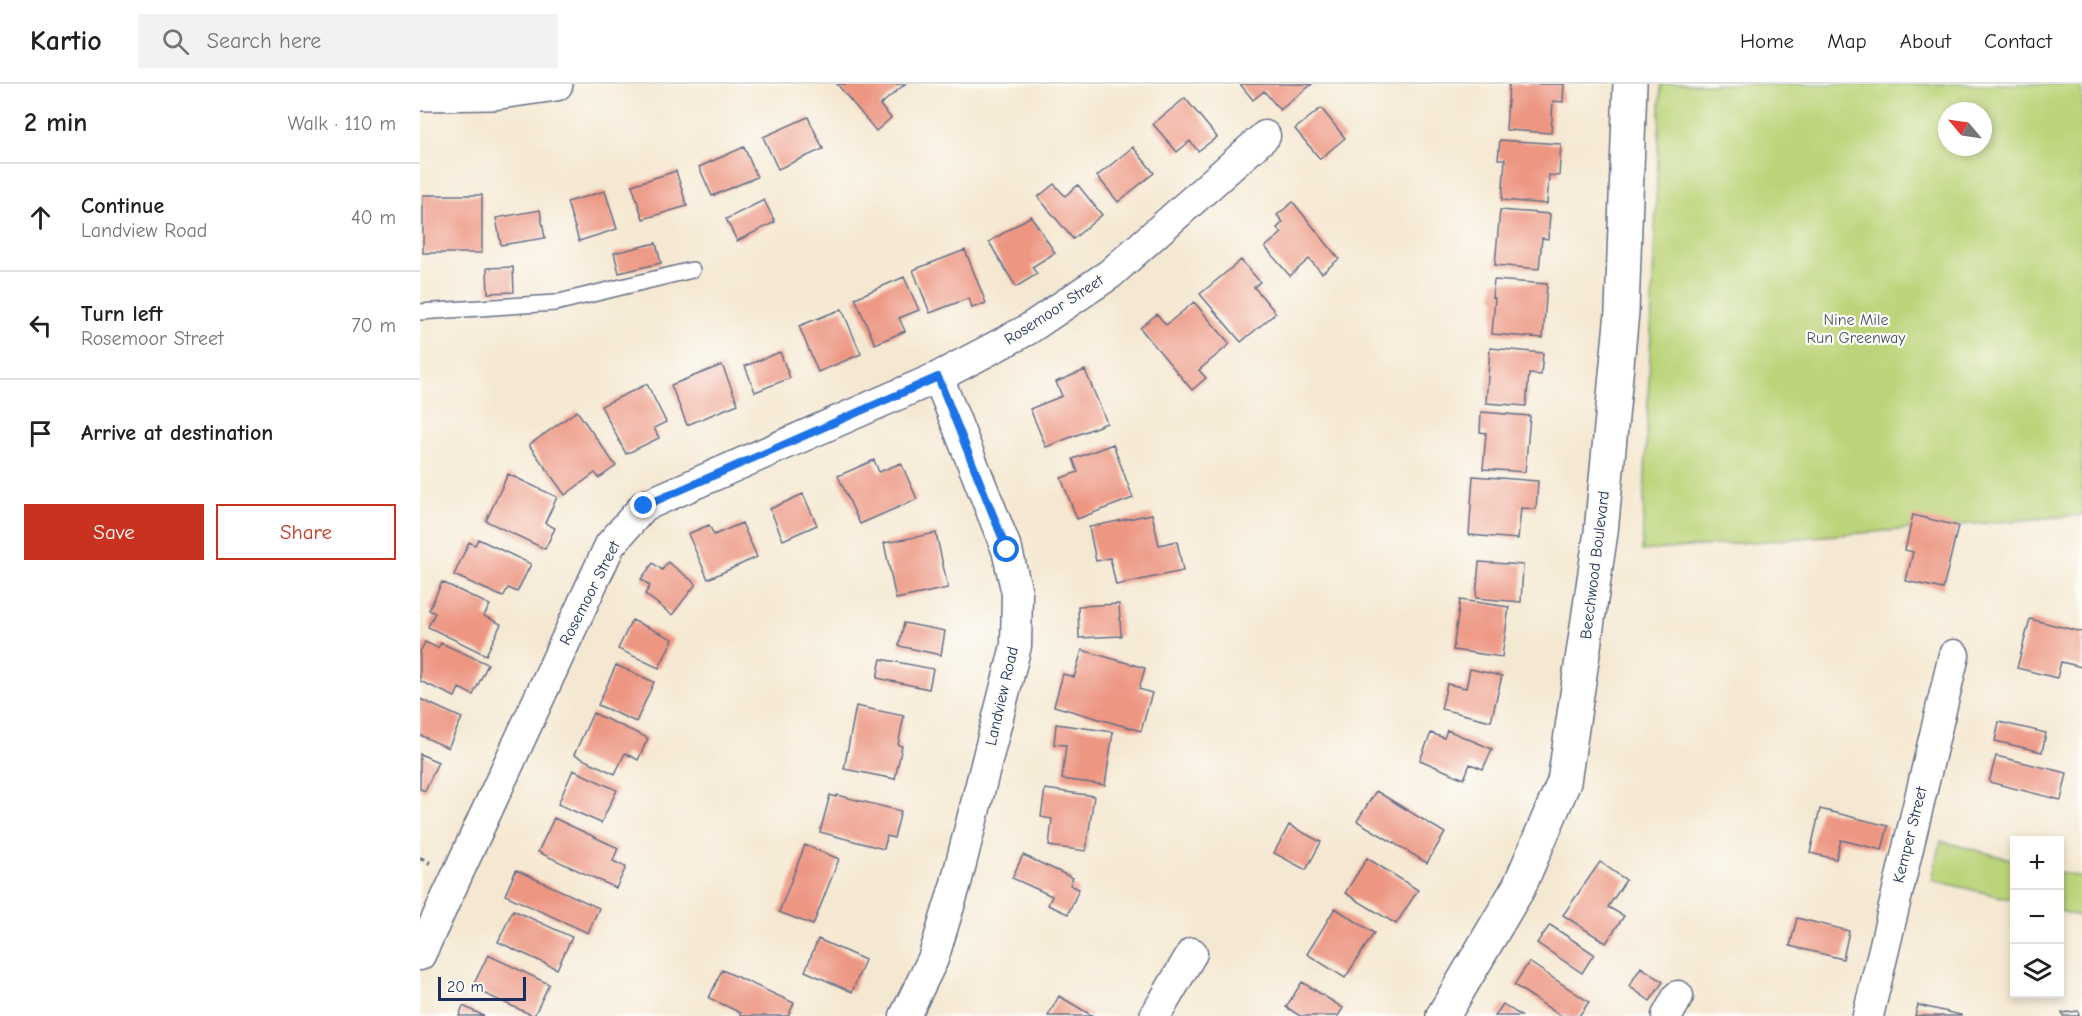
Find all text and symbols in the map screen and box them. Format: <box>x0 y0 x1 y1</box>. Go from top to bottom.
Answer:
search box <box>138 14 558 68</box>
text: Kartio <box>30 25 102 57</box>
icon: search <box>159 25 192 58</box>
text: Search here <box>207 28 321 54</box>
text: Home <box>1740 29 1794 53</box>
text: Map <box>1827 29 1867 53</box>
text: About <box>1900 29 1951 53</box>
text: Contact <box>1984 29 2052 53</box>
north arrow <box>1938 102 1992 156</box>
text: 2 min <box>24 108 87 138</box>
text: Walk · 110 m <box>288 112 396 135</box>
text: Continue <box>81 193 164 219</box>
icon: ahead <box>24 201 57 234</box>
text: 40 m <box>351 206 396 229</box>
text: Landview Road <box>81 219 207 242</box>
street label: Rosemoor Street <box>1001 271 1107 349</box>
text: Turn left <box>81 301 163 327</box>
icon: left <box>24 309 57 342</box>
park label: Nine Mile Run Greenway <box>1807 311 1906 347</box>
text: 70 m <box>351 314 396 337</box>
text: Rosemoor Street <box>81 327 224 350</box>
icon: arrive <box>24 417 57 450</box>
text: Arrive at destination <box>81 420 273 446</box>
street label: Beechwood Boulevard <box>1577 490 1613 640</box>
route end <box>630 492 656 518</box>
button: Save <box>24 504 204 560</box>
button: Share <box>216 504 396 560</box>
route start <box>993 536 1019 562</box>
street label: Rosemoor Street <box>556 538 624 648</box>
street label: Landview Road <box>982 645 1022 747</box>
street label: Kemper Street <box>1889 785 1931 885</box>
map controls <box>2010 836 2064 998</box>
button: + <box>2010 836 2064 890</box>
button: − <box>2010 890 2064 944</box>
button: layers <box>2010 944 2064 998</box>
scale bar <box>438 974 526 1002</box>
text: 20 m <box>447 978 484 996</box>

